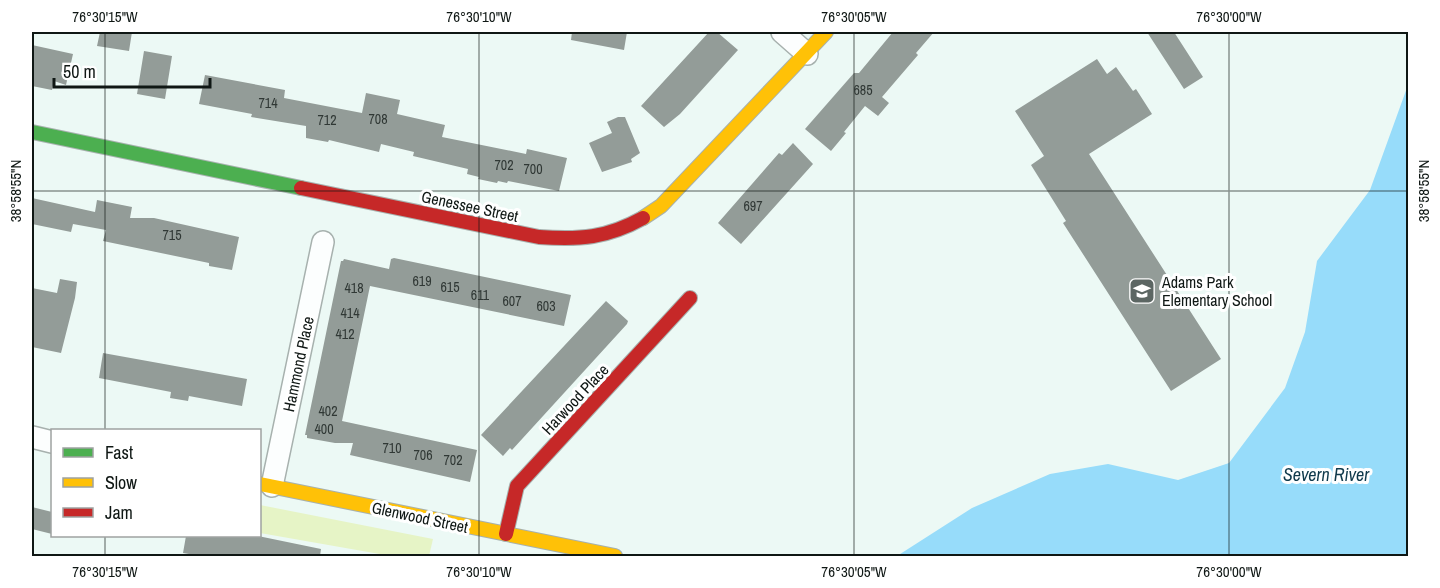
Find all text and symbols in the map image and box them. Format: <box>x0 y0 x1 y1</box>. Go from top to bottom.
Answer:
text: 76°30'15"W <box>72 6 138 27</box>
text: 76°30'10"W <box>446 6 512 27</box>
text: 76°30'05"W <box>821 6 887 27</box>
text: 76°30'00"W <box>1196 6 1262 27</box>
scale bar <box>54 51 210 89</box>
text: 50 m <box>63 59 96 84</box>
house number: 685 <box>853 81 873 99</box>
house number: 714 <box>258 94 278 112</box>
house number: 708 <box>368 110 388 128</box>
house number: 712 <box>317 111 337 129</box>
house number: 702 <box>494 156 514 174</box>
text: 38°58'55"N <box>5 160 26 222</box>
house number: 700 <box>523 160 543 178</box>
text: 38°58'55"N <box>1413 160 1434 222</box>
street label: Genessee Street <box>420 185 521 227</box>
house number: 697 <box>743 197 763 215</box>
house number: 715 <box>162 226 182 244</box>
place label: Adams Park Elementary School <box>1161 271 1272 311</box>
house number: 619 <box>412 272 432 290</box>
school or university icon: Adams Park Elementary School <box>1127 276 1157 306</box>
house number: 615 <box>440 278 460 296</box>
house number: 418 <box>344 279 364 297</box>
house number: 611 <box>471 286 490 304</box>
house number: 607 <box>502 292 522 310</box>
house number: 603 <box>536 297 556 315</box>
house number: 414 <box>340 304 360 322</box>
street label: Hammond Place <box>277 314 319 414</box>
house number: 412 <box>335 325 355 343</box>
street label: Harwood Place <box>537 359 613 439</box>
house number: 402 <box>318 402 338 420</box>
house number: 400 <box>314 420 334 438</box>
legend <box>51 429 261 537</box>
house number: 710 <box>382 439 402 457</box>
text: Fast <box>105 440 133 465</box>
house number: 706 <box>413 446 433 464</box>
house number: 702 <box>443 451 463 469</box>
water label: Severn River <box>1283 462 1370 487</box>
text: Slow <box>105 470 137 495</box>
street label: Glenwood Street <box>370 496 470 538</box>
text: Jam <box>105 500 133 525</box>
text: 76°30'15"W <box>72 561 138 582</box>
text: 76°30'10"W <box>446 561 512 582</box>
text: 76°30'05"W <box>821 561 887 582</box>
text: 76°30'00"W <box>1196 561 1262 582</box>

